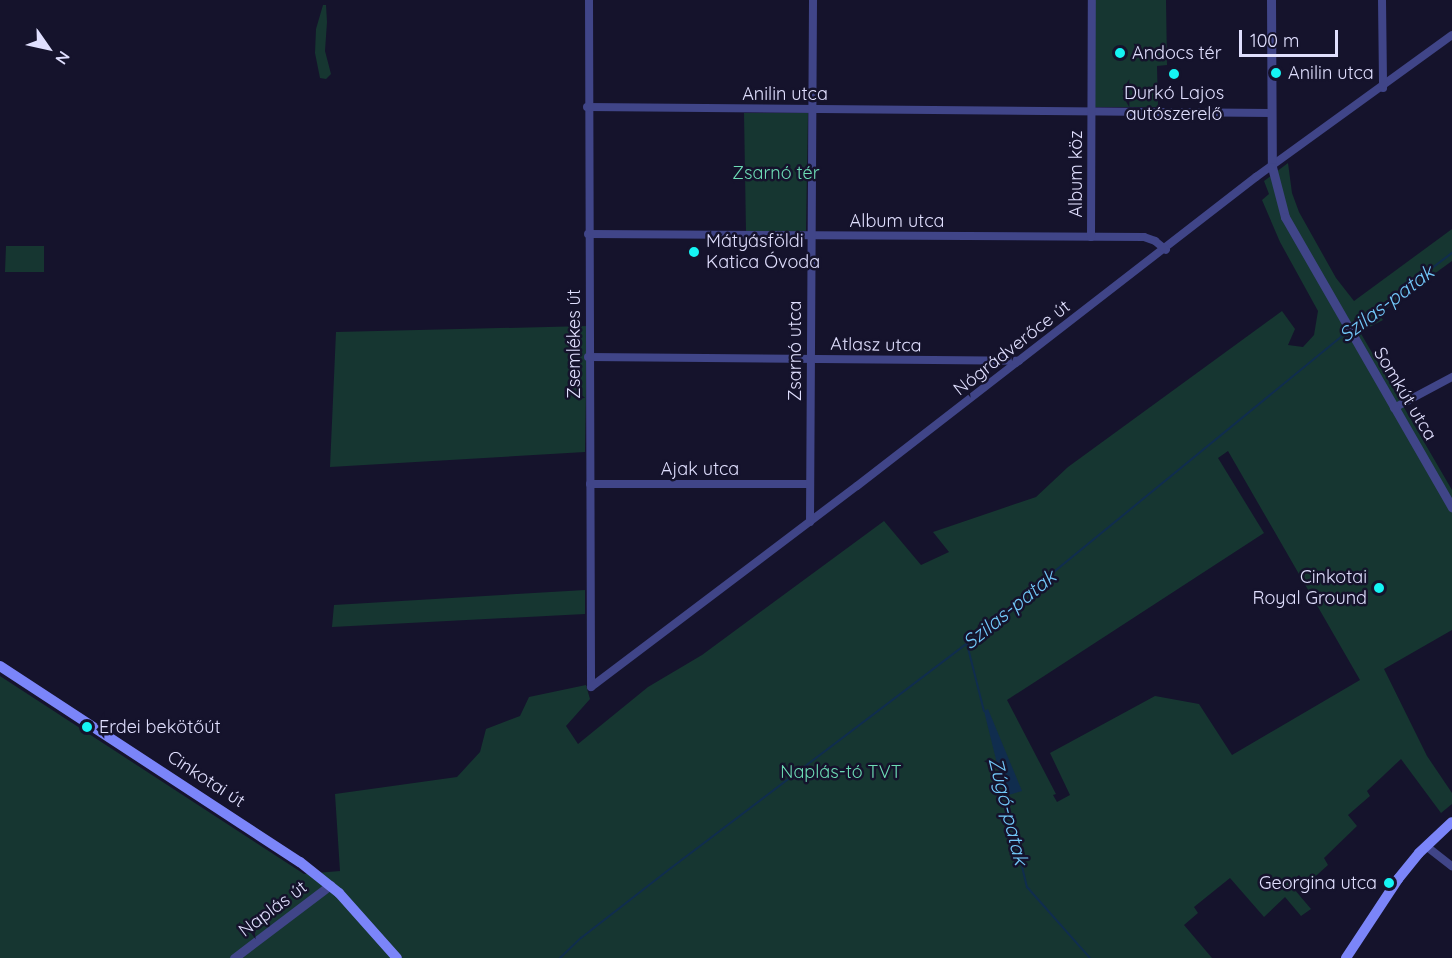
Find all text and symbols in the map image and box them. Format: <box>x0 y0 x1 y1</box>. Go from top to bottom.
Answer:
north arrow <box>18 18 78 78</box>
scale bar <box>1242 18 1341 56</box>
text: 100 m <box>1250 29 1299 52</box>
place label: Andocs tér <box>1132 42 1222 64</box>
marker: Andocs tér <box>1113 46 1127 60</box>
text: N <box>51 48 75 69</box>
place label: Anilin utca <box>1288 62 1374 84</box>
marker: Anilin utca <box>1269 66 1283 80</box>
marker: Durkó Lajos autószerelő <box>1167 67 1181 81</box>
street label: Anilin utca <box>742 83 828 105</box>
place label: Durkó Lajos autószerelő <box>1124 83 1224 125</box>
street label: Album köz <box>1065 130 1087 218</box>
park label: Zsarnó tér <box>732 162 820 184</box>
street label: Album utca <box>850 210 944 232</box>
place label: Mátyásföldi Katica Óvoda <box>706 231 820 274</box>
marker: Mátyásföldi Katica Óvoda <box>687 245 701 259</box>
water label: Szilas-patak <box>1334 259 1438 347</box>
street label: Zsemlékes út <box>563 289 585 399</box>
street label: Nógrádverőce út <box>949 296 1075 400</box>
street label: Zsarnó utca <box>784 301 806 401</box>
street label: Atlasz utca <box>830 333 922 357</box>
street label: Somkút utca <box>1369 344 1441 444</box>
street label: Ajak utca <box>661 458 739 480</box>
water label: Szilas-patak <box>958 564 1060 654</box>
place label: Cinkotai Royal Ground <box>1253 567 1367 610</box>
marker: Cinkotai Royal Ground <box>1372 581 1386 595</box>
place label: Erdei bekötőút <box>99 716 220 738</box>
marker: Erdei bekötőút <box>80 720 94 734</box>
street label: Cinkotai út <box>163 746 249 812</box>
water label: Zúgó-patak <box>984 755 1034 867</box>
park label: Naplás-tó TVT <box>780 761 902 783</box>
place label: Georgina utca <box>1259 872 1377 894</box>
street label: Naplás út <box>235 876 311 942</box>
marker: Georgina utca <box>1382 876 1396 890</box>

